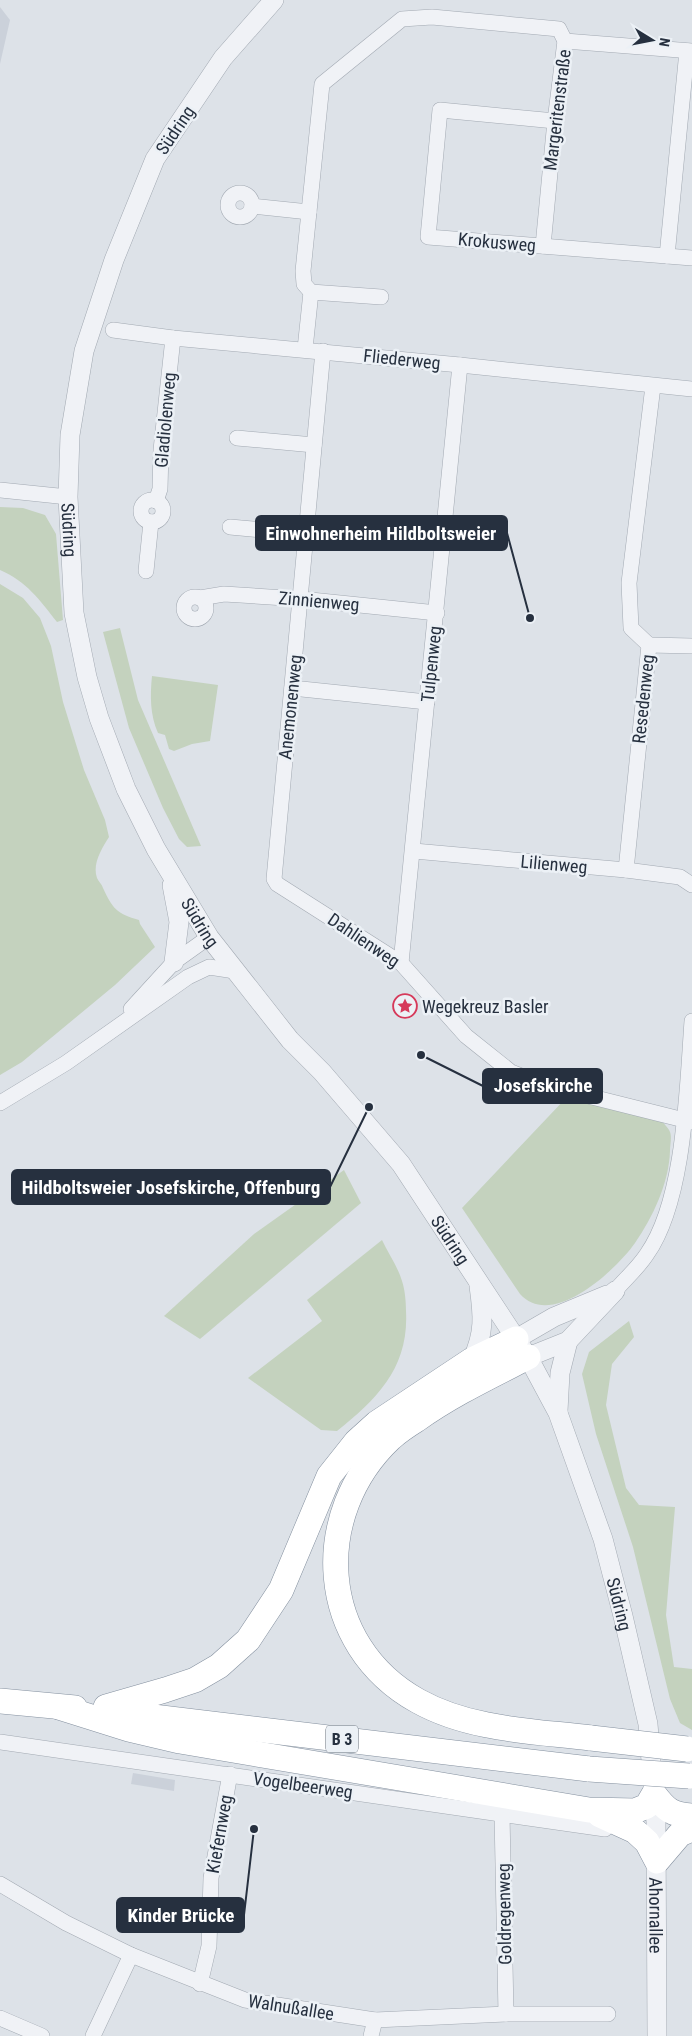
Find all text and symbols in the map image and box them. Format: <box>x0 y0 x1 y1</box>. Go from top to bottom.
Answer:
north arrow <box>627 15 677 65</box>
text: N <box>656 37 673 48</box>
street label: Margeritenstraße <box>539 48 575 172</box>
street label: Südring <box>151 102 199 158</box>
street label: Krokusweg <box>457 228 537 256</box>
street label: Fliederweg <box>362 345 442 373</box>
street label: Gladiolenweg <box>150 371 180 469</box>
street label: Südring <box>58 502 82 558</box>
callout: Einwohnerheim Hildboltsweier <box>256 516 507 550</box>
text: Einwohnerheim Hildboltsweier <box>266 522 496 545</box>
street label: Zinnienweg <box>278 587 360 615</box>
street label: Tulpenweg <box>417 625 445 703</box>
street label: Resedenweg <box>628 653 658 745</box>
street label: Anemonenweg <box>274 654 306 760</box>
street label: Lilienweg <box>520 851 588 877</box>
street label: Südring <box>177 894 224 951</box>
street label: Dahlienweg <box>324 908 404 972</box>
place icon: Wegekreuz Basler <box>392 993 418 1019</box>
place label: Wegekreuz Basler <box>422 996 549 1017</box>
callout: Josefskirche <box>483 1069 602 1103</box>
text: Josefskirche <box>494 1074 592 1097</box>
callout: Hildboltsweier Josefskirche, Offenburg <box>12 1170 330 1204</box>
text: Hildboltsweier Josefskirche, Offenburg <box>22 1176 320 1199</box>
street label: Südring <box>427 1211 474 1268</box>
street label: Südring <box>603 1575 637 1633</box>
road number: B 3 <box>326 1726 358 1752</box>
street label: Vogelbeerweg <box>252 1768 354 1802</box>
street label: Kiefernweg <box>202 1793 236 1875</box>
street label: Goldregenweg <box>493 1863 515 1965</box>
street label: Ahornallee <box>646 1877 667 1954</box>
callout: Kinder Brücke <box>117 1898 244 1932</box>
text: Kinder Brücke <box>128 1904 234 1927</box>
street label: Walnußallee <box>247 1990 335 2024</box>

